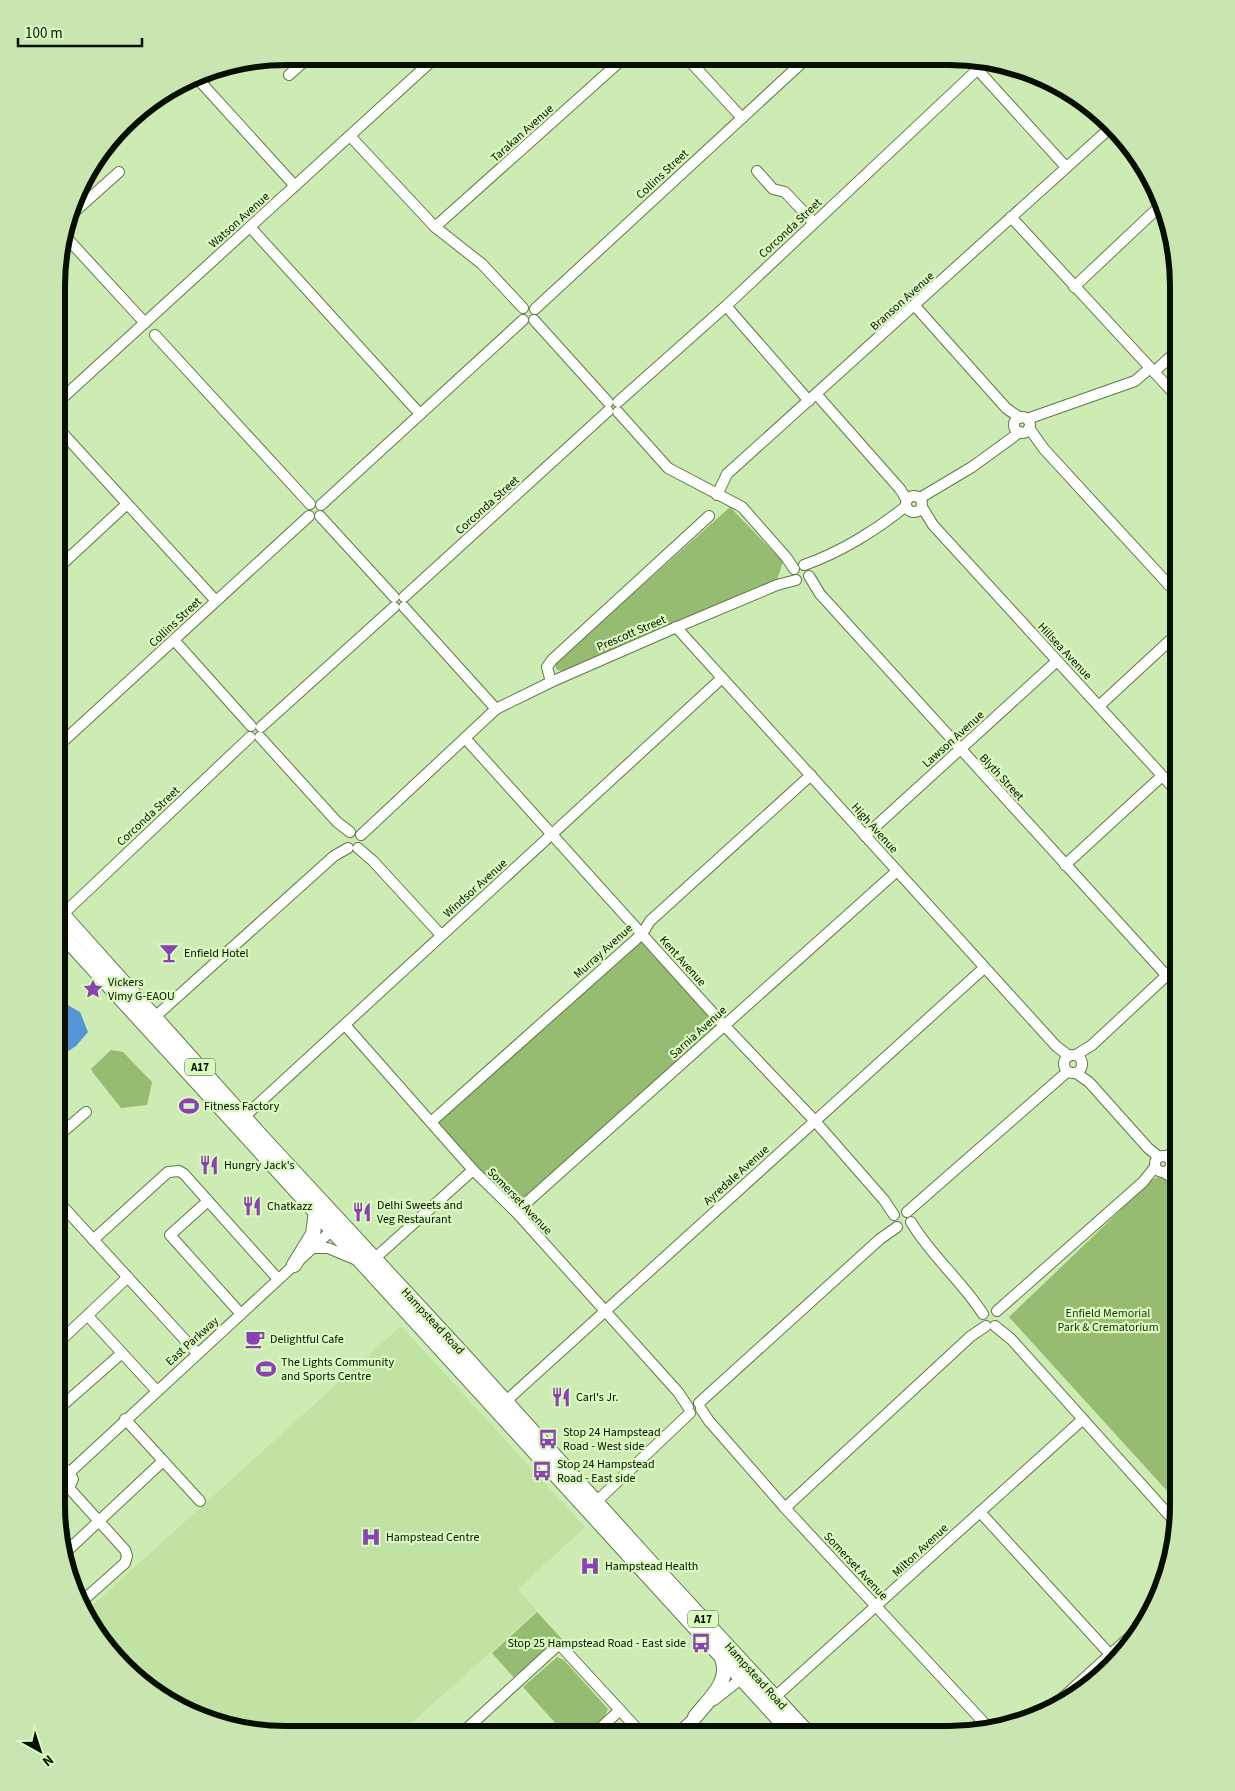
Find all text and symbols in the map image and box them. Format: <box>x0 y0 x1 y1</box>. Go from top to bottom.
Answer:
scale bar <box>18 15 141 47</box>
text: 100 m <box>25 23 63 44</box>
street label: Tarakan Avenue <box>487 100 558 166</box>
street label: Collins Street <box>632 145 692 203</box>
street label: Watson Avenue <box>205 188 273 252</box>
street label: Corconda Street <box>755 195 826 262</box>
street label: Branson Avenue <box>867 268 938 335</box>
street label: Corconda Street <box>452 472 523 539</box>
street label: Collins Street <box>145 593 205 651</box>
street label: Prescott Street <box>594 611 668 656</box>
street label: Hillsea Avenue <box>1033 619 1096 684</box>
street label: Lawson Avenue <box>919 707 988 772</box>
street label: Blyth Street <box>975 750 1028 805</box>
street label: Corconda Street <box>113 783 184 850</box>
street label: High Avenue <box>847 799 902 857</box>
street label: Windsor Avenue <box>440 855 511 922</box>
street label: Murray Avenue <box>570 920 637 983</box>
street label: Kent Avenue <box>655 932 710 990</box>
bar icon: Enfield Hotel <box>158 942 180 964</box>
place label: Enfield Hotel <box>184 945 248 962</box>
place label: Vickers Vimy G-EAOU <box>108 974 175 1005</box>
place icon: Vickers Vimy G-EAOU <box>82 978 104 1000</box>
street label: Sarnia Avenue <box>666 1002 731 1063</box>
road number: A17 <box>185 1058 215 1076</box>
sports icon: Fitness Factory <box>178 1095 200 1117</box>
place label: Fitness Factory <box>204 1098 280 1115</box>
street label: Ayredale Avenue <box>700 1141 773 1210</box>
restaurant icon: Hungry Jack's <box>198 1154 220 1176</box>
place label: Hungry Jack's <box>224 1157 294 1174</box>
street label: Somerset Avenue <box>483 1164 556 1239</box>
restaurant icon: Chatkazz <box>241 1195 263 1217</box>
place label: Delhi Sweets and Veg Restaurant <box>377 1197 463 1228</box>
place label: Chatkazz <box>267 1198 312 1215</box>
restaurant icon: Delhi Sweets and Veg Restaurant <box>351 1201 373 1223</box>
street label: Hampstead Road <box>397 1284 468 1359</box>
park label: Enfield Memorial Park & Crematorium <box>1057 1305 1159 1336</box>
street label: East Parkway <box>162 1313 223 1370</box>
cafe icon: Delightful Cafe <box>244 1328 266 1350</box>
place label: Delightful Cafe <box>270 1331 344 1348</box>
place label: The Lights Community and Sports Centre <box>281 1354 394 1385</box>
sports icon: The Lights Community and Sports Centre <box>255 1358 277 1380</box>
restaurant icon: Carl's Jr. <box>550 1386 572 1408</box>
place label: Carl's Jr. <box>576 1389 619 1406</box>
place label: Stop 24 Hampstead Road - West side <box>563 1424 661 1455</box>
bus stop icon: Stop 24 Hampstead Road - West side <box>537 1428 559 1450</box>
place label: Stop 24 Hampstead Road - East side <box>557 1456 655 1487</box>
bus stop icon: Stop 24 Hampstead Road - East side <box>531 1460 553 1482</box>
street label: Milton Avenue <box>889 1520 952 1581</box>
hospital icon: Hampstead Centre <box>360 1526 382 1548</box>
place label: Hampstead Centre <box>386 1529 479 1546</box>
street label: Somerset Avenue <box>820 1529 892 1604</box>
hospital icon: Hampstead Health <box>579 1555 601 1577</box>
place label: Hampstead Health <box>605 1558 698 1575</box>
road number: A17 <box>688 1610 718 1628</box>
bus stop icon: Stop 25 Hampstead Road - East side <box>690 1632 712 1654</box>
place label: Stop 25 Hampstead Road - East side <box>508 1635 686 1652</box>
street label: Hampstead Road <box>721 1639 791 1714</box>
north arrow <box>15 1726 65 1776</box>
text: N <box>38 1750 57 1771</box>

